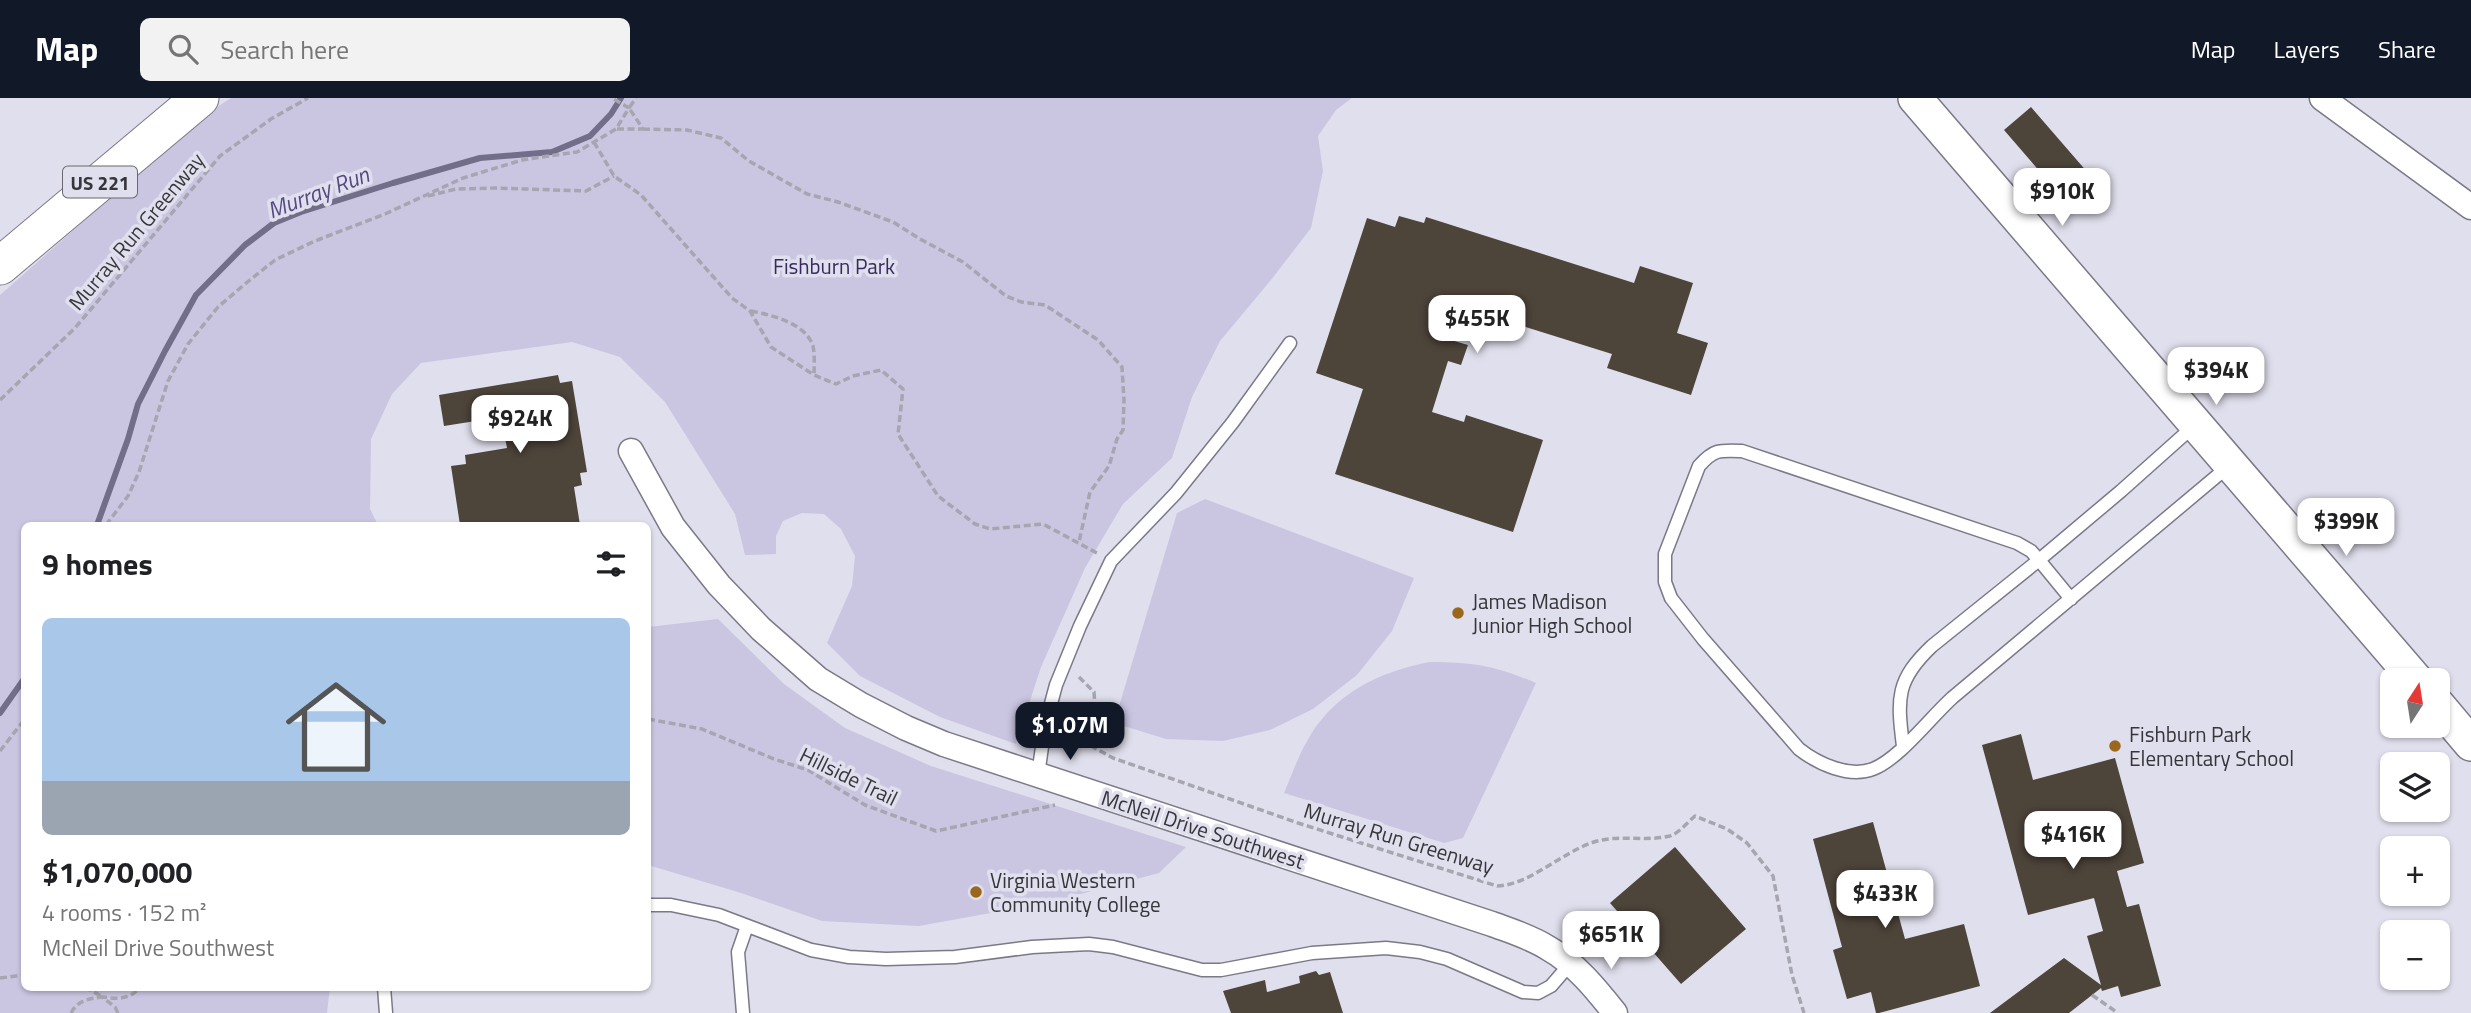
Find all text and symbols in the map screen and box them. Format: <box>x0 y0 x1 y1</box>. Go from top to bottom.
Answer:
search box <box>140 18 630 81</box>
text: Map <box>35 24 98 74</box>
icon: search <box>164 30 202 68</box>
text: Search here <box>220 30 349 69</box>
text: Map <box>2191 31 2236 67</box>
text: Layers <box>2274 31 2340 67</box>
text: Share <box>2378 31 2436 67</box>
street label: Murray Run Greenway <box>60 145 212 317</box>
water label: Murray Run <box>262 156 374 227</box>
road number: US 221 <box>63 166 137 198</box>
pin: $910K <box>2013 169 2111 228</box>
text: $910K <box>2029 173 2095 208</box>
park label: Fishburn Park <box>773 250 895 282</box>
pin: $455K <box>1428 296 1526 355</box>
text: $455K <box>1444 300 1510 335</box>
pin: $394K <box>2167 348 2265 407</box>
text: $394K <box>2183 352 2249 387</box>
pin: $924K <box>471 396 569 455</box>
text: $924K <box>487 400 553 435</box>
pin: $399K <box>2297 498 2395 558</box>
text: $399K <box>2313 503 2379 538</box>
text: 9 homes <box>42 541 153 587</box>
icon: filters <box>592 545 630 583</box>
place label: James Madison Junior High School <box>1472 585 1632 641</box>
marker: James Madison Junior High School <box>1450 605 1466 621</box>
icon: home <box>273 664 399 790</box>
north arrow <box>2380 668 2450 738</box>
map controls <box>2380 668 2450 990</box>
pin: $1.07M <box>1013 702 1127 762</box>
text: $1.07M <box>1031 707 1109 742</box>
place label: Fishburn Park Elementary School <box>2129 718 2294 774</box>
street label: Hillside Trail <box>795 738 903 814</box>
marker: Fishburn Park Elementary School <box>2107 738 2123 754</box>
button: layers <box>2380 752 2450 822</box>
street label: McNeil Drive Southwest <box>1097 781 1309 877</box>
street label: Murray Run Greenway <box>1300 794 1498 882</box>
pin: $416K <box>2024 812 2122 871</box>
text: $416K <box>2040 816 2106 851</box>
button: + <box>2380 836 2450 906</box>
text: $1,070,000 <box>42 849 192 895</box>
place label: Virginia Western Community College <box>990 864 1161 920</box>
pin: $433K <box>1836 870 1934 930</box>
text: $433K <box>1852 875 1918 910</box>
marker: Virginia Western Community College <box>968 884 984 900</box>
text: 4 rooms · 152 m² <box>42 895 206 930</box>
pin: $651K <box>1562 912 1660 971</box>
text: $651K <box>1578 916 1644 951</box>
button: − <box>2380 920 2450 990</box>
text: McNeil Drive Southwest <box>42 930 274 965</box>

